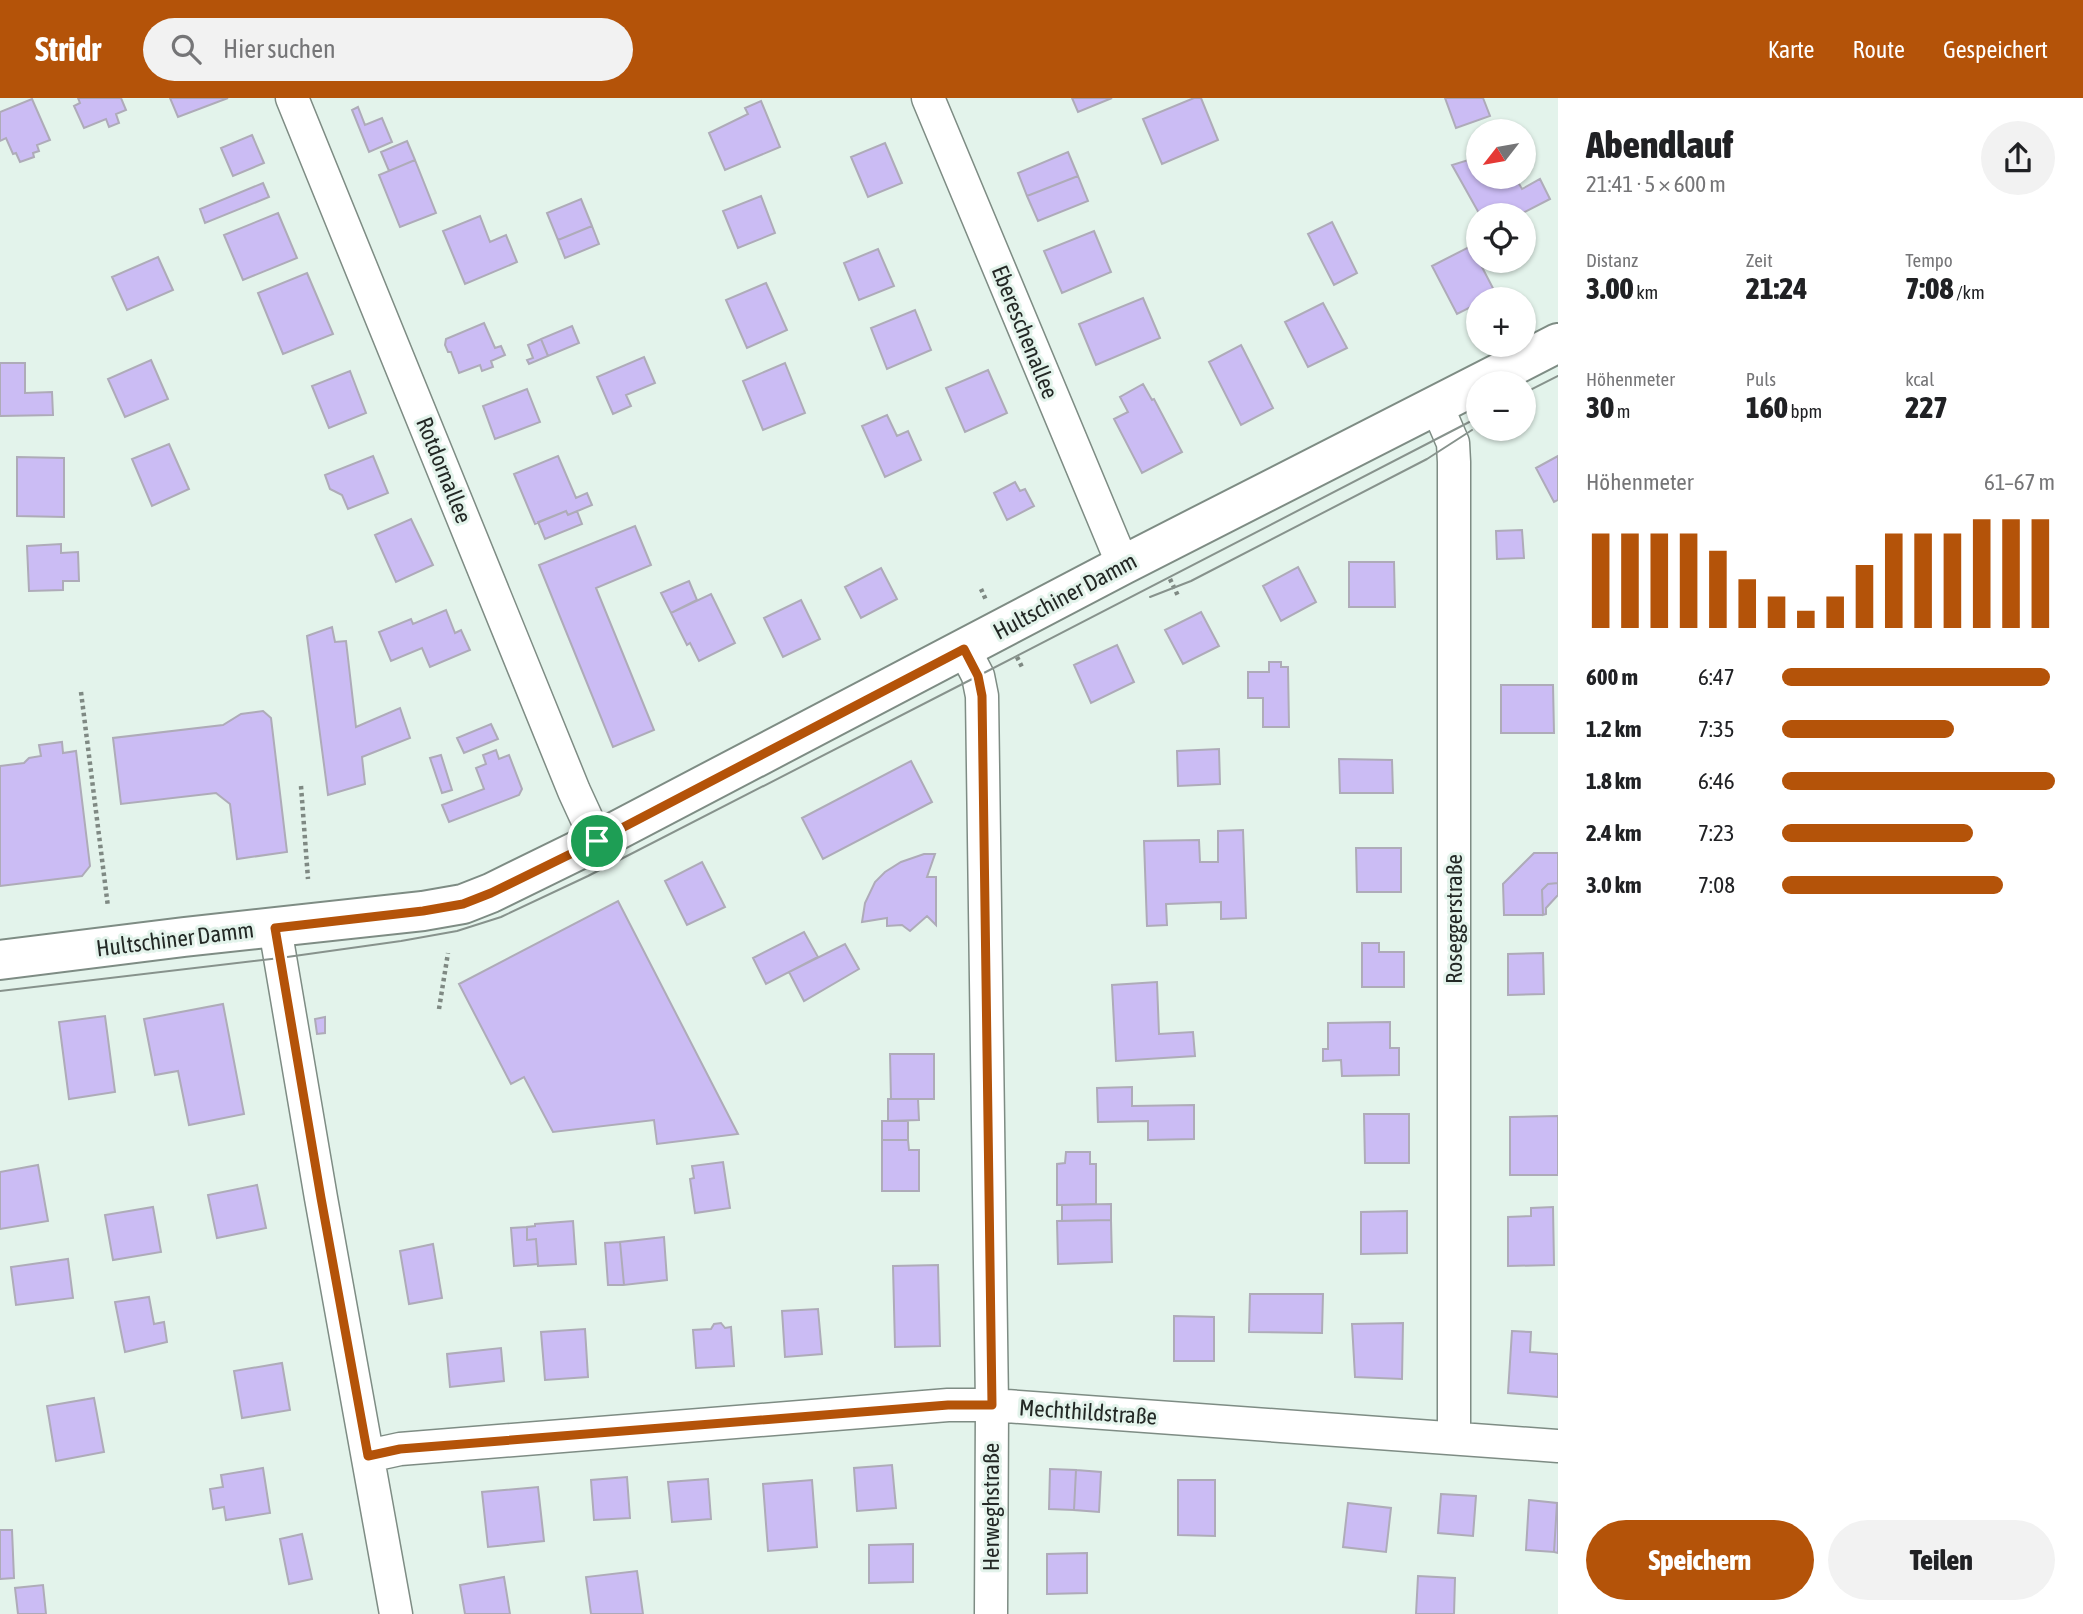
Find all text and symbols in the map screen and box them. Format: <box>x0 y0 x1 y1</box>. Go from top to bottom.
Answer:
search box <box>143 18 633 81</box>
text: Stridr <box>35 30 101 68</box>
icon: search <box>167 30 205 68</box>
text: Hier suchen <box>223 34 336 64</box>
text: Karte <box>1768 36 1814 63</box>
text: Route <box>1852 36 1905 63</box>
text: Gespeichert <box>1943 36 2048 63</box>
north arrow <box>1466 119 1536 189</box>
map controls <box>1466 119 1536 441</box>
button: share <box>1981 121 2055 195</box>
text: Abendlauf <box>1586 123 1733 166</box>
text: 21:41 · 5 × 600 m <box>1586 171 1726 197</box>
button: locate <box>1466 203 1536 273</box>
text: Distanz <box>1586 249 1638 271</box>
text: Zeit <box>1746 249 1773 271</box>
text: Tempo <box>1905 249 1953 271</box>
street label: Ebereschenallee <box>987 262 1063 402</box>
text: 3.00 <box>1586 271 1634 305</box>
text: 21:24 <box>1746 271 1807 305</box>
text: 7:08 <box>1905 271 1954 305</box>
text: km <box>1634 281 1658 303</box>
text: /km <box>1954 281 1985 303</box>
button: + <box>1466 287 1536 357</box>
text: Höhenmeter <box>1586 368 1675 390</box>
text: Puls <box>1746 368 1776 390</box>
text: kcal <box>1905 368 1934 390</box>
button: − <box>1466 371 1536 441</box>
text: 30 <box>1586 390 1614 424</box>
text: 160 <box>1746 390 1788 424</box>
text: 227 <box>1905 390 1948 424</box>
text: m <box>1614 400 1631 422</box>
text: bpm <box>1788 400 1822 422</box>
street label: Rotdornallee <box>411 413 477 527</box>
text: Höhenmeter <box>1586 469 1694 495</box>
text: 61–67 m <box>1984 469 2055 495</box>
street label: Hultschiner Damm <box>989 547 1141 645</box>
text: 600 m <box>1586 664 1638 690</box>
text: 6:47 <box>1698 664 1735 690</box>
text: 1.2 km <box>1586 716 1642 742</box>
text: 7:35 <box>1698 716 1735 742</box>
text: 1.8 km <box>1586 768 1642 794</box>
text: 6:46 <box>1698 768 1735 794</box>
pin <box>567 811 627 871</box>
text: 2.4 km <box>1586 820 1642 846</box>
text: 7:23 <box>1698 820 1735 846</box>
icon: arrive <box>578 822 616 860</box>
street label: Roseggerstraße <box>1441 854 1467 984</box>
text: 3.0 km <box>1586 872 1642 898</box>
text: 7:08 <box>1698 872 1735 898</box>
street label: Hultschiner Damm <box>95 916 255 962</box>
street label: Mechthildstraße <box>1018 1394 1158 1430</box>
street label: Herweghstraße <box>978 1443 1004 1571</box>
button: Speichern <box>1586 1520 1814 1600</box>
button: Teilen <box>1828 1520 2055 1600</box>

